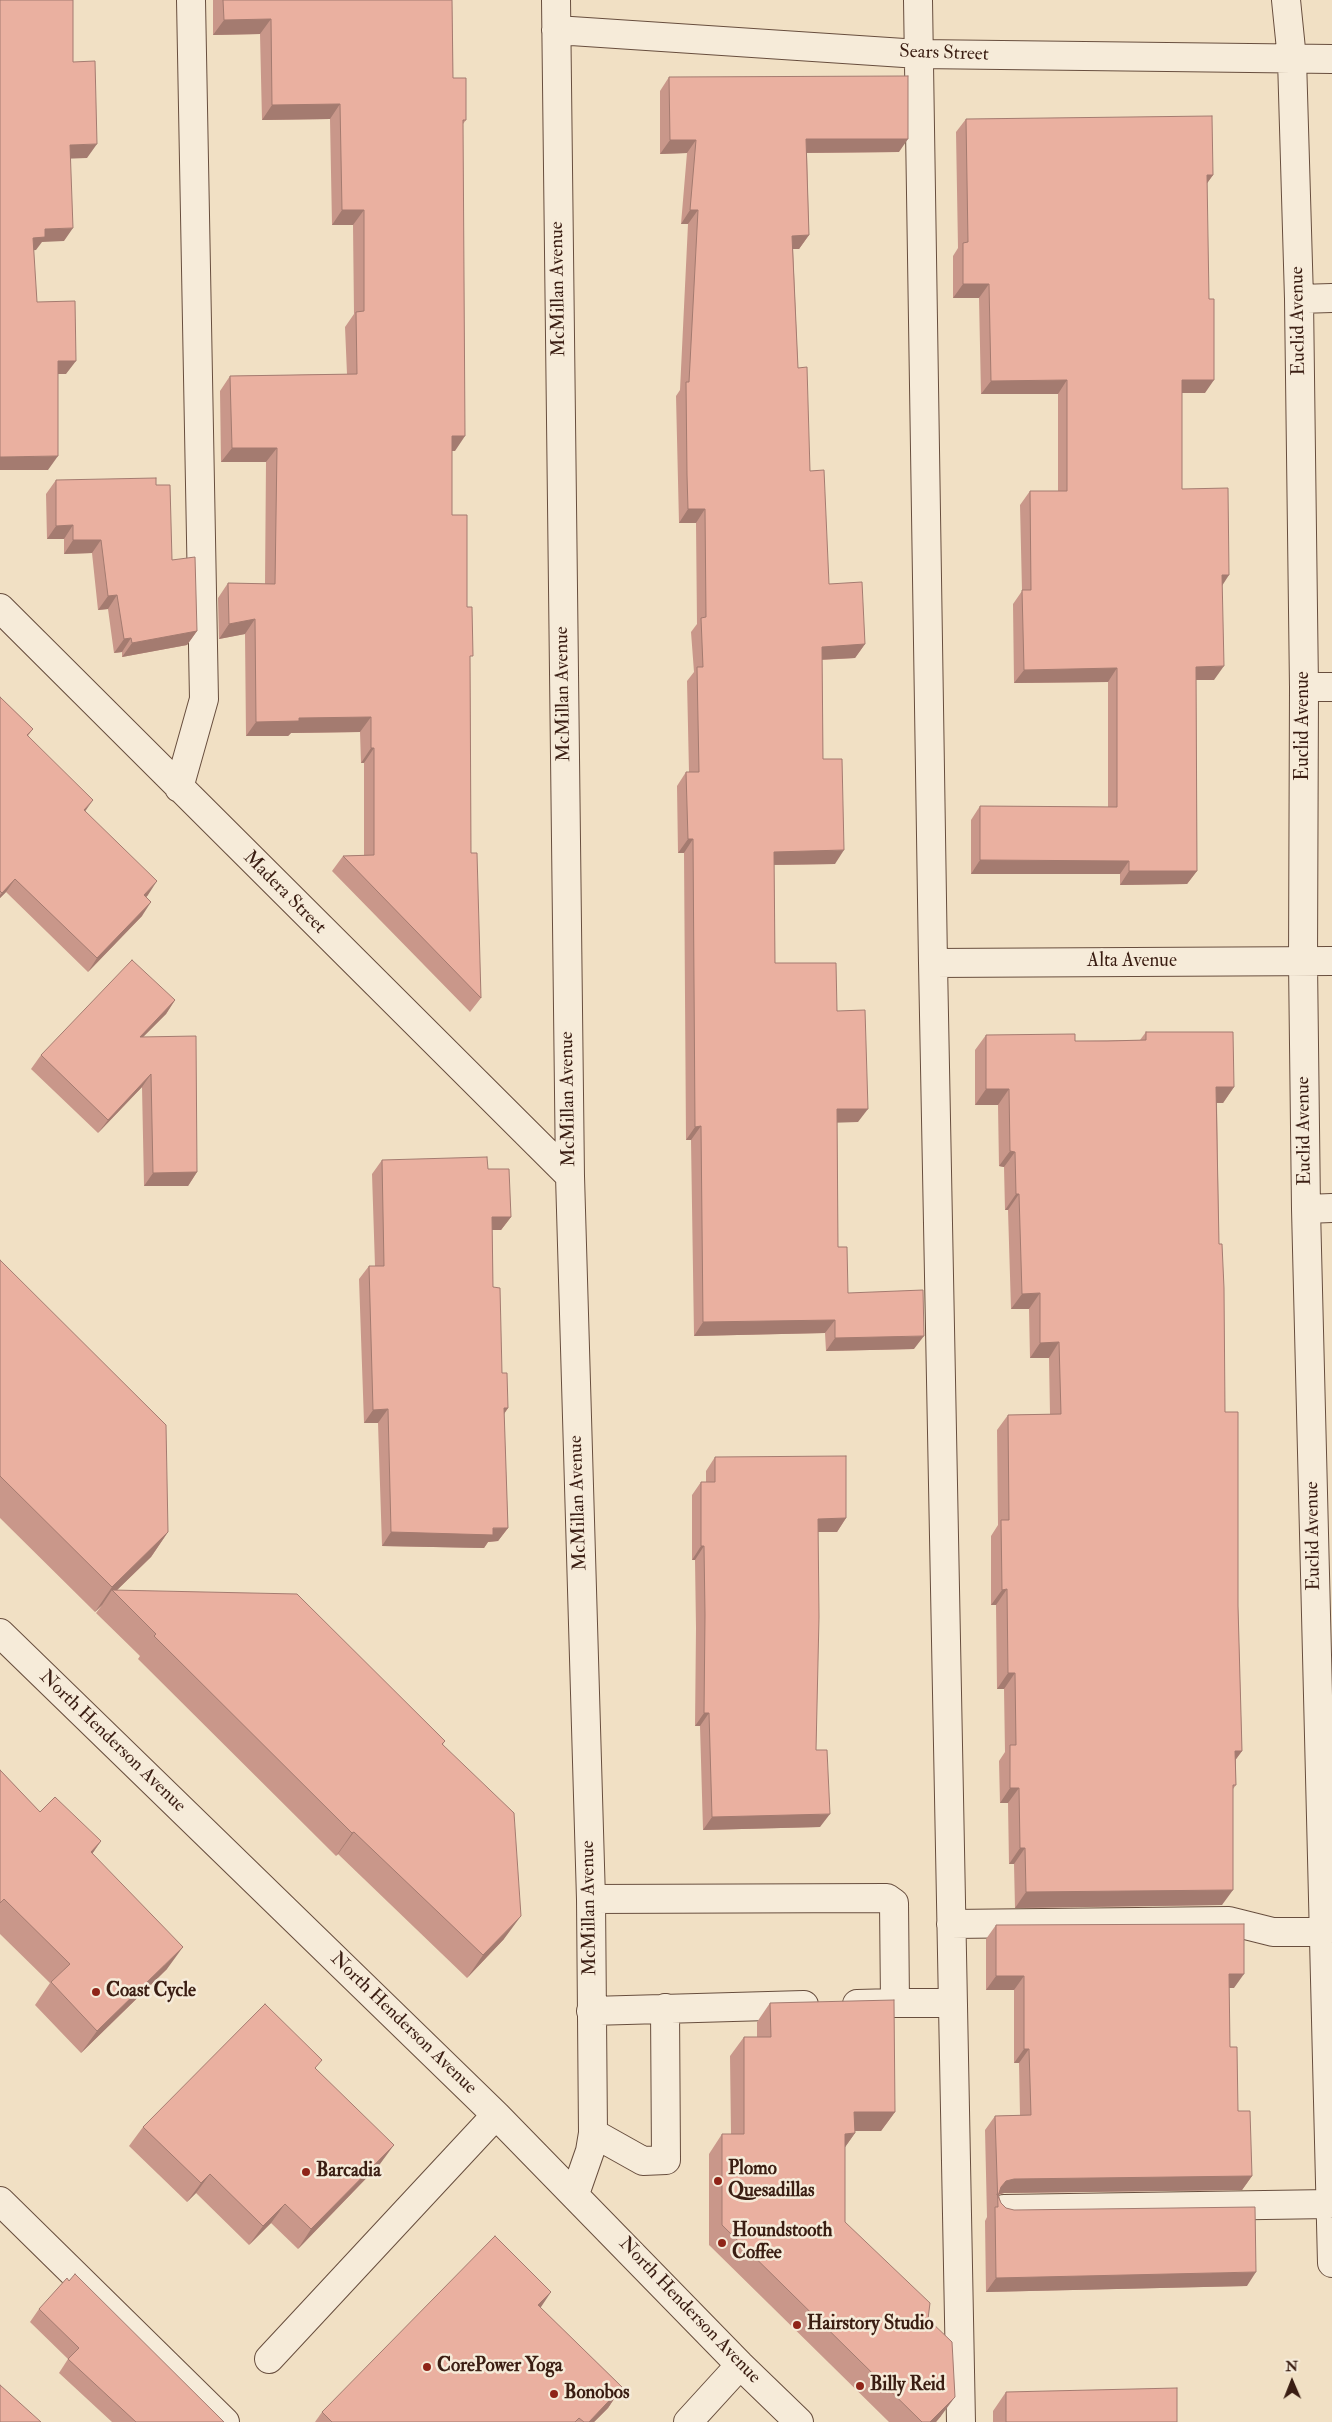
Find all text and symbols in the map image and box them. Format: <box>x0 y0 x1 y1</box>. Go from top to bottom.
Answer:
street label: Sears Street <box>899 41 989 67</box>
street label: McMillan Avenue <box>546 221 572 357</box>
street label: Euclid Avenue <box>1287 266 1311 376</box>
street label: McMillan Avenue <box>551 626 577 762</box>
street label: Euclid Avenue <box>1293 671 1315 781</box>
street label: Madera Street <box>238 847 330 939</box>
street label: Alta Avenue <box>1087 951 1177 973</box>
street label: McMillan Avenue <box>556 1031 582 1167</box>
street label: Euclid Avenue <box>1293 1076 1317 1186</box>
street label: McMillan Avenue <box>565 1435 593 1571</box>
street label: Euclid Avenue <box>1302 1481 1326 1591</box>
street label: North Henderson Avenue <box>34 1666 190 1818</box>
street label: McMillan Avenue <box>577 1840 603 1976</box>
street label: North Henderson Avenue <box>325 1948 481 2100</box>
place label: Coast Cycle <box>106 1981 196 2003</box>
marker: Coast Cycle <box>90 1986 102 1998</box>
place label: Plomo Quesadillas <box>728 2159 815 2203</box>
place label: Barcadia <box>316 2161 381 2183</box>
marker: Barcadia <box>300 2166 312 2178</box>
marker: Plomo Quesadillas <box>712 2175 724 2187</box>
place label: Houndstooth Coffee <box>732 2221 832 2265</box>
street label: North Henderson Avenue <box>613 2233 765 2389</box>
marker: Houndstooth Coffee <box>716 2237 728 2249</box>
place label: Hairstory Studio <box>807 2314 934 2336</box>
marker: Hairstory Studio <box>791 2319 803 2331</box>
place label: CorePower Yoga <box>437 2356 563 2378</box>
north arrow <box>1267 2357 1317 2407</box>
text: N <box>1285 2358 1298 2375</box>
marker: CorePower Yoga <box>421 2361 433 2373</box>
place label: Billy Reid <box>870 2375 945 2397</box>
marker: Billy Reid <box>854 2380 866 2392</box>
place label: Bonobos <box>564 2383 629 2405</box>
marker: Bonobos <box>548 2388 560 2400</box>

